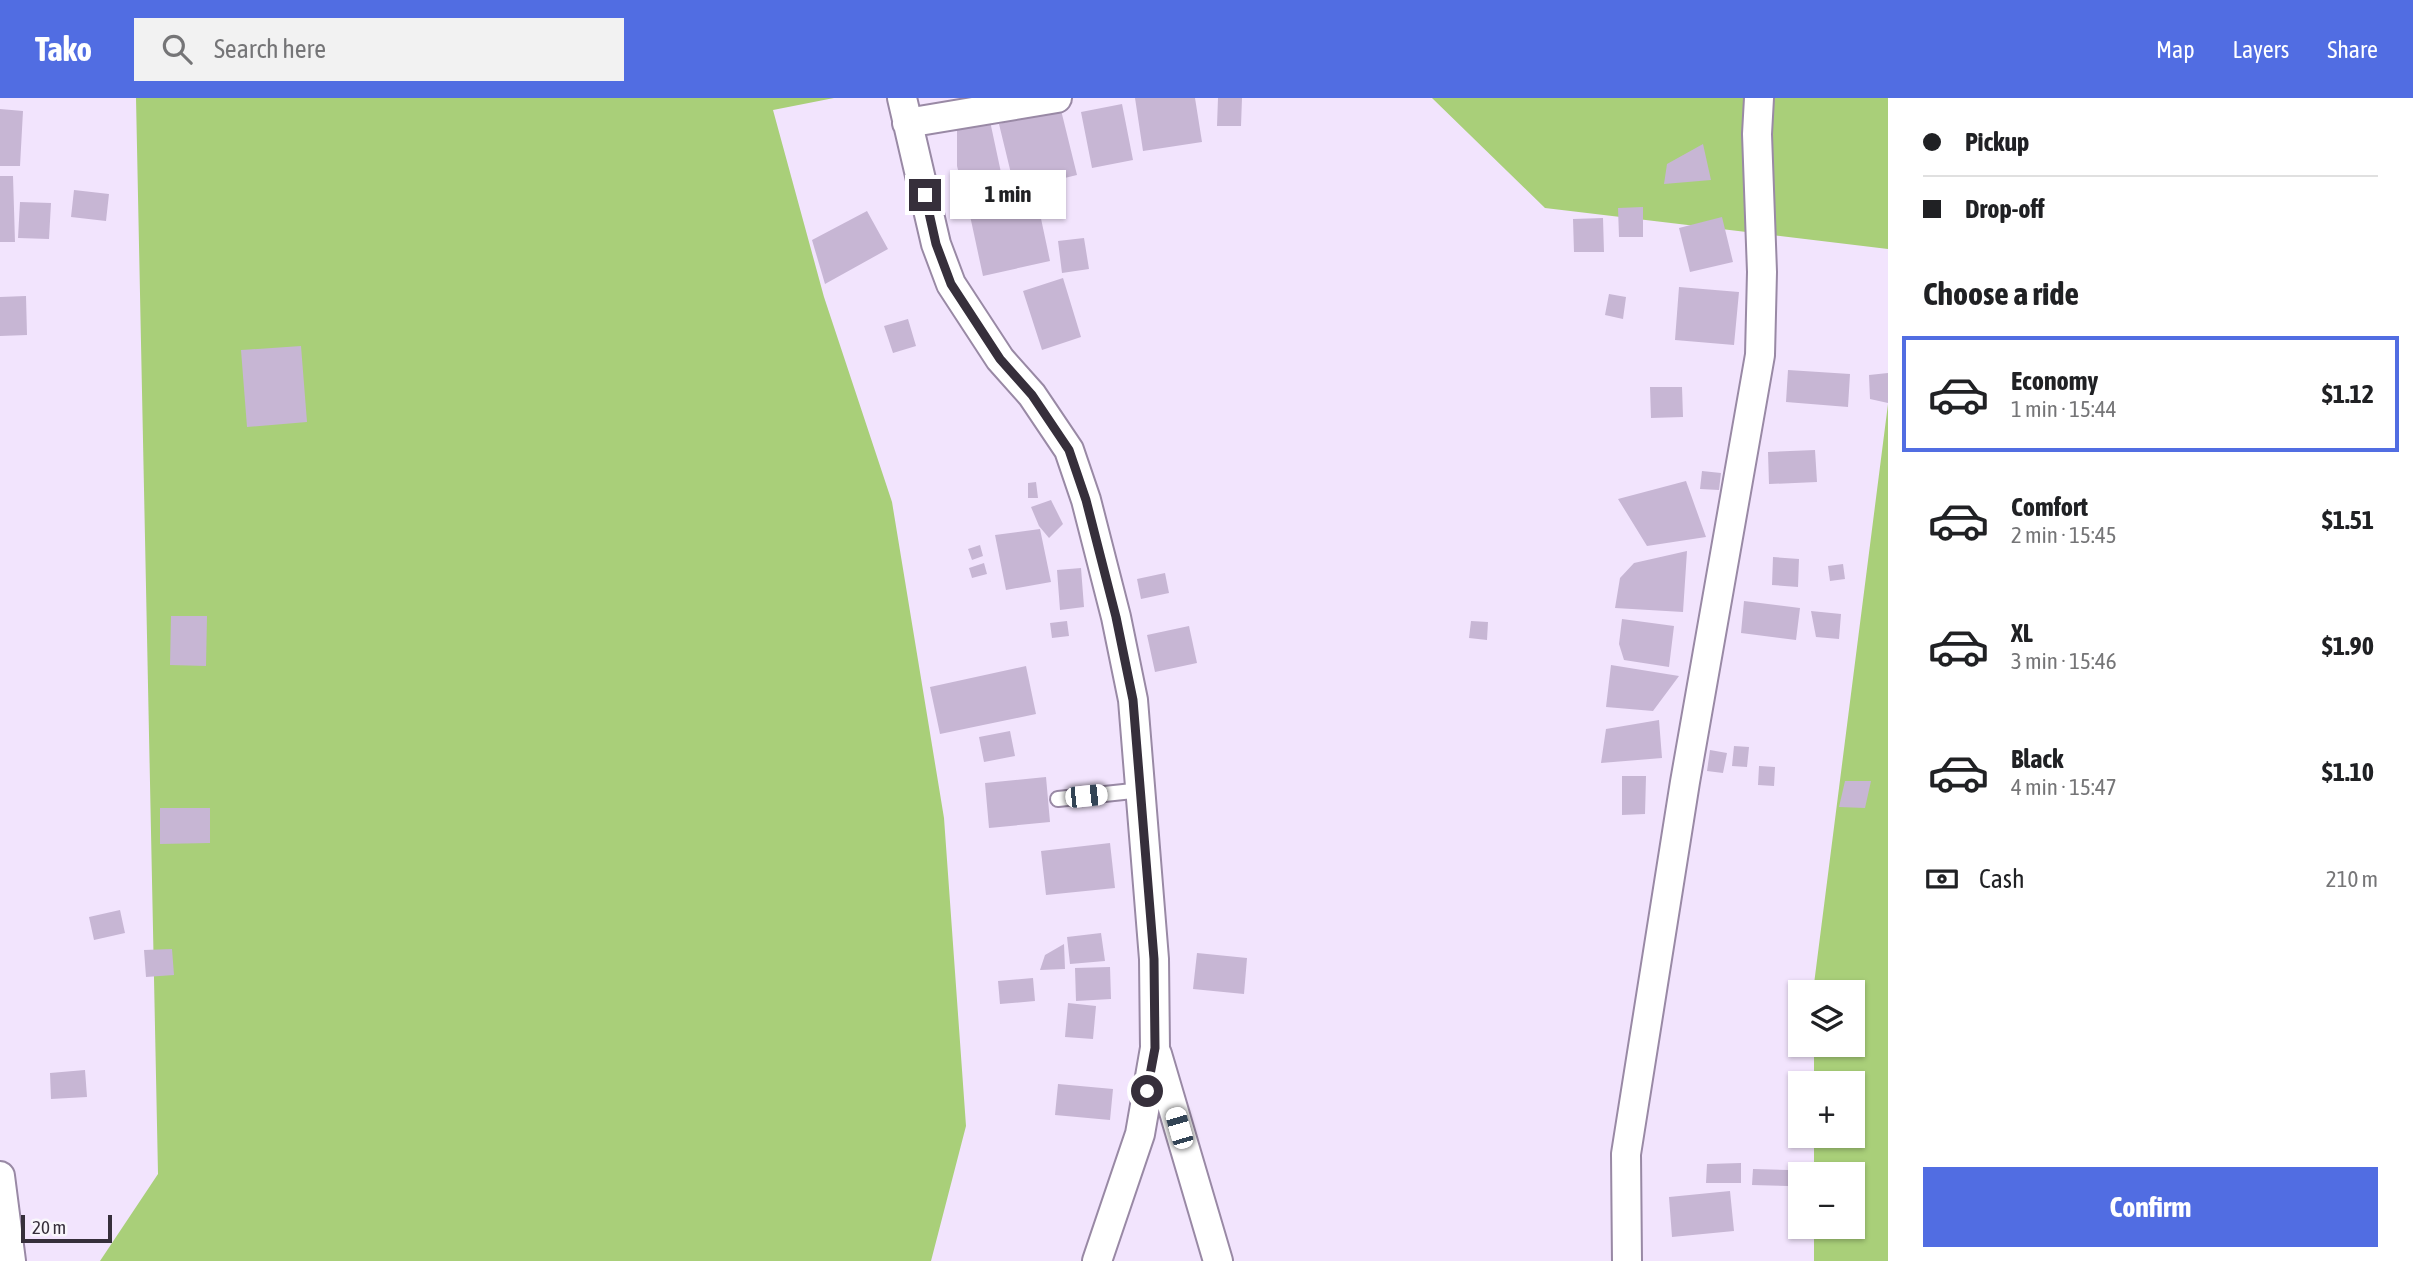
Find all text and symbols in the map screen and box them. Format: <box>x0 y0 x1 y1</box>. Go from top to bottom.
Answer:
search box <box>134 18 624 81</box>
text: Tako <box>35 30 92 68</box>
icon: search <box>158 30 196 68</box>
text: Search here <box>214 34 326 64</box>
text: Map <box>2156 36 2195 63</box>
text: Layers <box>2233 36 2289 63</box>
text: Share <box>2327 36 2378 63</box>
text: Pickup <box>1965 127 2029 157</box>
callout: 1 min <box>950 170 1065 220</box>
route end <box>909 179 941 211</box>
text: 1 min <box>985 181 1031 207</box>
text: Drop-off <box>1965 194 2045 224</box>
text: Choose a ride <box>1923 275 2079 312</box>
icon: car <box>1927 363 1990 426</box>
text: Economy <box>2011 366 2098 396</box>
text: $1.12 <box>2322 379 2374 409</box>
text: 1 min · 15:44 <box>2011 396 2117 422</box>
icon: car <box>1927 489 1990 552</box>
text: Comfort <box>2011 492 2088 522</box>
text: $1.51 <box>2322 505 2374 535</box>
text: 2 min · 15:45 <box>2011 522 2117 548</box>
icon: car <box>1927 615 1990 678</box>
text: XL <box>2011 618 2033 648</box>
text: $1.90 <box>2322 631 2374 661</box>
text: 3 min · 15:46 <box>2011 648 2117 674</box>
icon: car <box>1927 741 1990 804</box>
text: Black <box>2011 744 2063 774</box>
text: $1.10 <box>2322 757 2374 787</box>
text: 4 min · 15:47 <box>2011 774 2117 800</box>
car <box>1065 783 1108 809</box>
icon: cash <box>1923 860 1961 898</box>
text: Cash <box>1979 864 2025 894</box>
text: 210 m <box>2326 866 2378 892</box>
map controls <box>1788 980 1865 1239</box>
button: layers <box>1788 980 1865 1057</box>
button: + <box>1788 1071 1865 1148</box>
route start <box>1131 1075 1163 1107</box>
car <box>1164 1105 1195 1151</box>
button: − <box>1788 1162 1865 1239</box>
button: Confirm <box>1923 1167 2378 1247</box>
scale bar <box>21 1212 112 1244</box>
text: 20 m <box>32 1216 66 1238</box>

